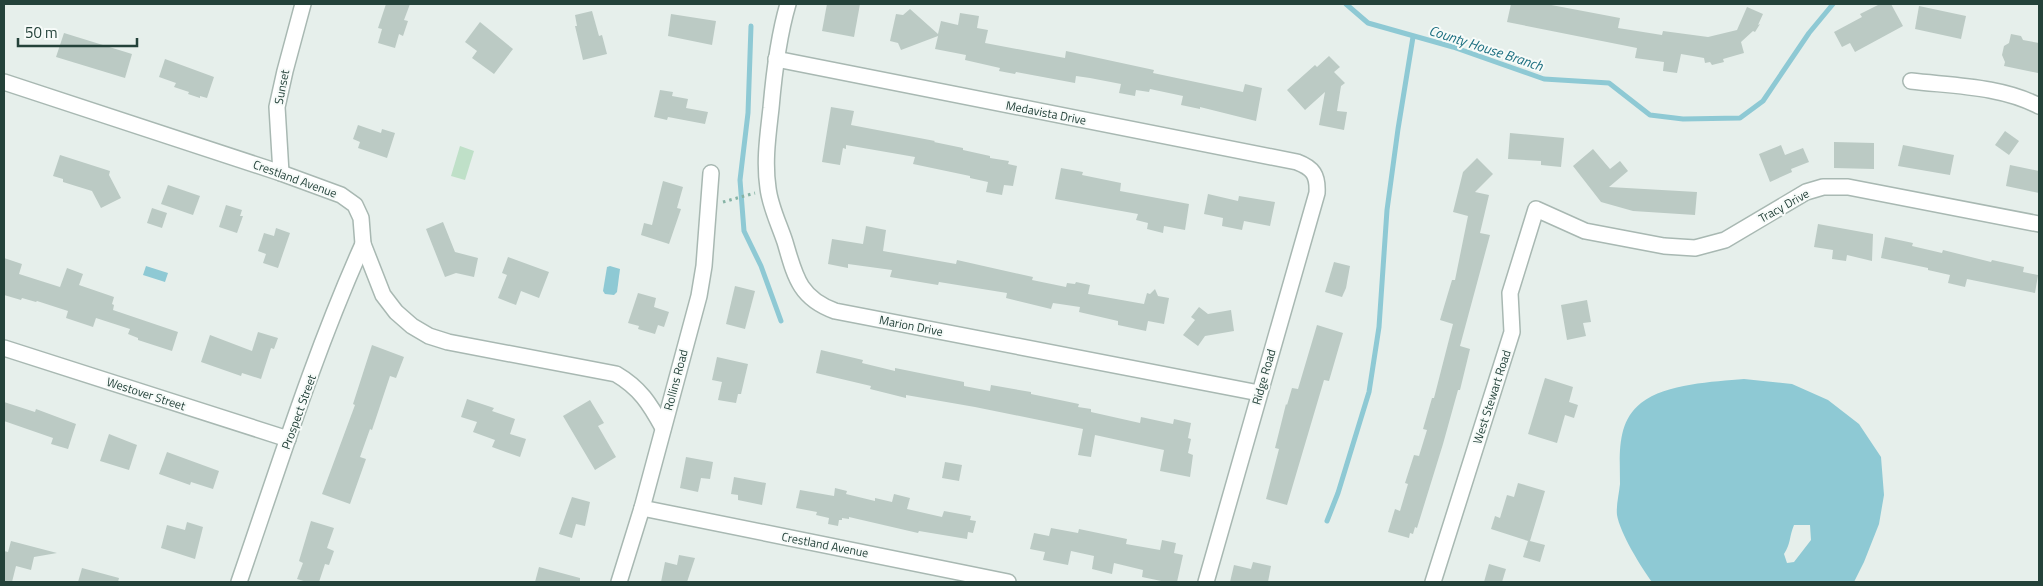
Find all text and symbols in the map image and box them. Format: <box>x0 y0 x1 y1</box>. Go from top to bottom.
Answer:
scale bar <box>18 15 136 47</box>
water label: County House Branch <box>1426 19 1547 76</box>
text: 50 m <box>25 21 58 44</box>
street label: Sunset <box>269 67 294 106</box>
street label: Medavista Drive <box>1004 95 1088 130</box>
street label: Crestland Avenue <box>251 155 340 203</box>
street label: Tracy Drive <box>1755 184 1813 227</box>
street label: Marion Drive <box>878 310 945 341</box>
street label: Rollins Road <box>658 347 693 412</box>
street label: Ridge Road <box>1247 347 1281 407</box>
street label: West Stewart Road <box>1467 348 1516 446</box>
street label: Prospect Street <box>276 371 321 452</box>
street label: Westover Street <box>104 372 189 415</box>
street label: Crestland Avenue <box>780 527 870 562</box>

